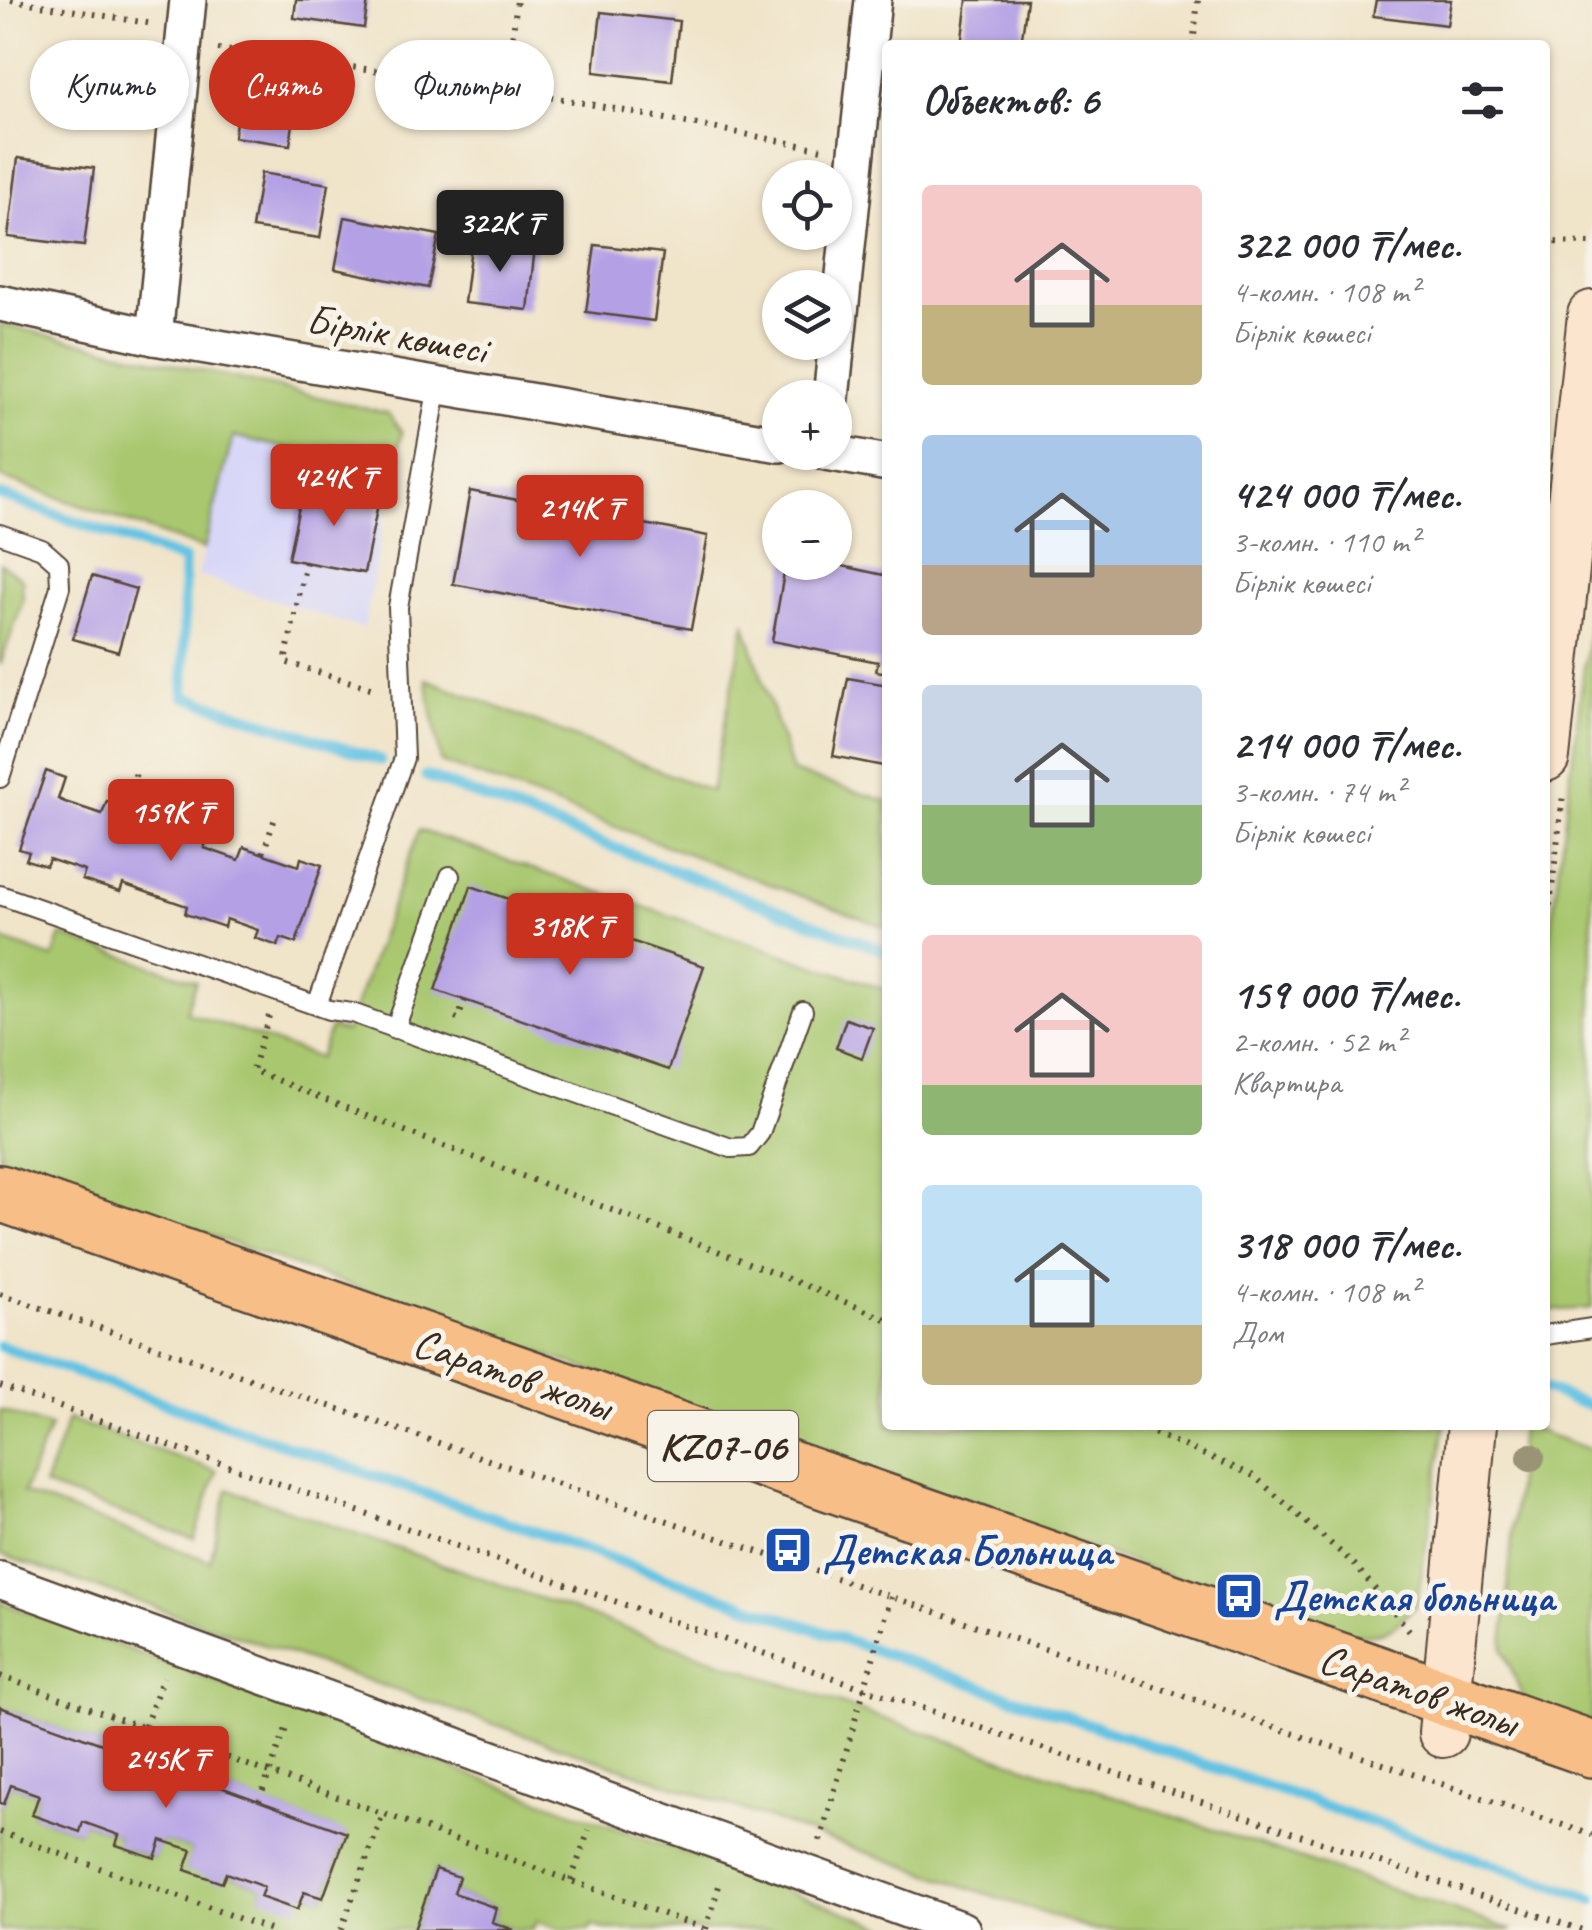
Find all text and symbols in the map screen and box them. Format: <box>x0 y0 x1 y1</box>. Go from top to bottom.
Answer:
chip: Купить <box>30 40 189 130</box>
chip: Снять <box>209 40 355 130</box>
chip: Фильтры <box>375 40 554 130</box>
icon: filters <box>1455 73 1510 128</box>
text: Объектов: 6 <box>922 74 1099 127</box>
map controls <box>762 160 852 580</box>
button: locate <box>762 160 852 250</box>
pin: 322K ₸ <box>419 190 581 275</box>
text: 322K ₸ <box>459 202 541 243</box>
text: 322 000 ₸/мес. <box>1232 218 1461 271</box>
icon: home <box>1002 225 1122 345</box>
button: layers <box>762 270 852 360</box>
text: 4-комн. · 108 m² <box>1232 271 1419 312</box>
street label: Бірлік көшесі <box>303 293 496 377</box>
text: Бірлік көшесі <box>1232 312 1371 353</box>
button: + <box>762 380 852 470</box>
pin: 424K ₸ <box>253 444 415 529</box>
text: 424K ₸ <box>293 456 375 497</box>
text: 424 000 ₸/мес. <box>1232 468 1461 521</box>
pin: 214K ₸ <box>499 475 661 560</box>
icon: home <box>1002 475 1122 595</box>
text: 214K ₸ <box>539 487 621 528</box>
button: − <box>762 490 852 580</box>
text: 3-комн. · 110 m² <box>1232 521 1419 562</box>
text: Бірлік көшесі <box>1232 562 1371 603</box>
text: 214 000 ₸/мес. <box>1232 718 1461 771</box>
icon: home <box>1002 725 1122 845</box>
text: 3-комн. · 74 m² <box>1232 771 1404 812</box>
pin: 159K ₸ <box>90 779 252 864</box>
text: 159K ₸ <box>130 791 212 832</box>
text: Бірлік көшесі <box>1232 812 1371 853</box>
pin: 318K ₸ <box>489 893 651 978</box>
text: 318K ₸ <box>529 905 611 946</box>
text: 159 000 ₸/мес. <box>1232 968 1460 1021</box>
icon: home <box>1002 975 1122 1095</box>
text: 2-комн. · 52 m² <box>1232 1021 1404 1062</box>
text: Квартира <box>1232 1062 1341 1103</box>
text: 318 000 ₸/мес. <box>1232 1218 1461 1271</box>
icon: home <box>1002 1225 1122 1345</box>
text: 4-комн. · 108 m² <box>1232 1271 1419 1312</box>
text: Дом <box>1232 1312 1283 1353</box>
street label: Саратов жолы <box>407 1316 621 1434</box>
road number: KZ07-06 <box>648 1411 798 1481</box>
bus stop icon: Детская Больница <box>762 1524 814 1576</box>
place label: Детская Больница <box>823 1525 1115 1578</box>
bus stop icon: Детская больница <box>1213 1570 1265 1622</box>
place label: Детская больница <box>1274 1571 1558 1624</box>
street label: Саратов жолы <box>1313 1632 1527 1750</box>
pin: 245K ₸ <box>85 1726 247 1811</box>
text: 245K ₸ <box>125 1738 207 1779</box>

